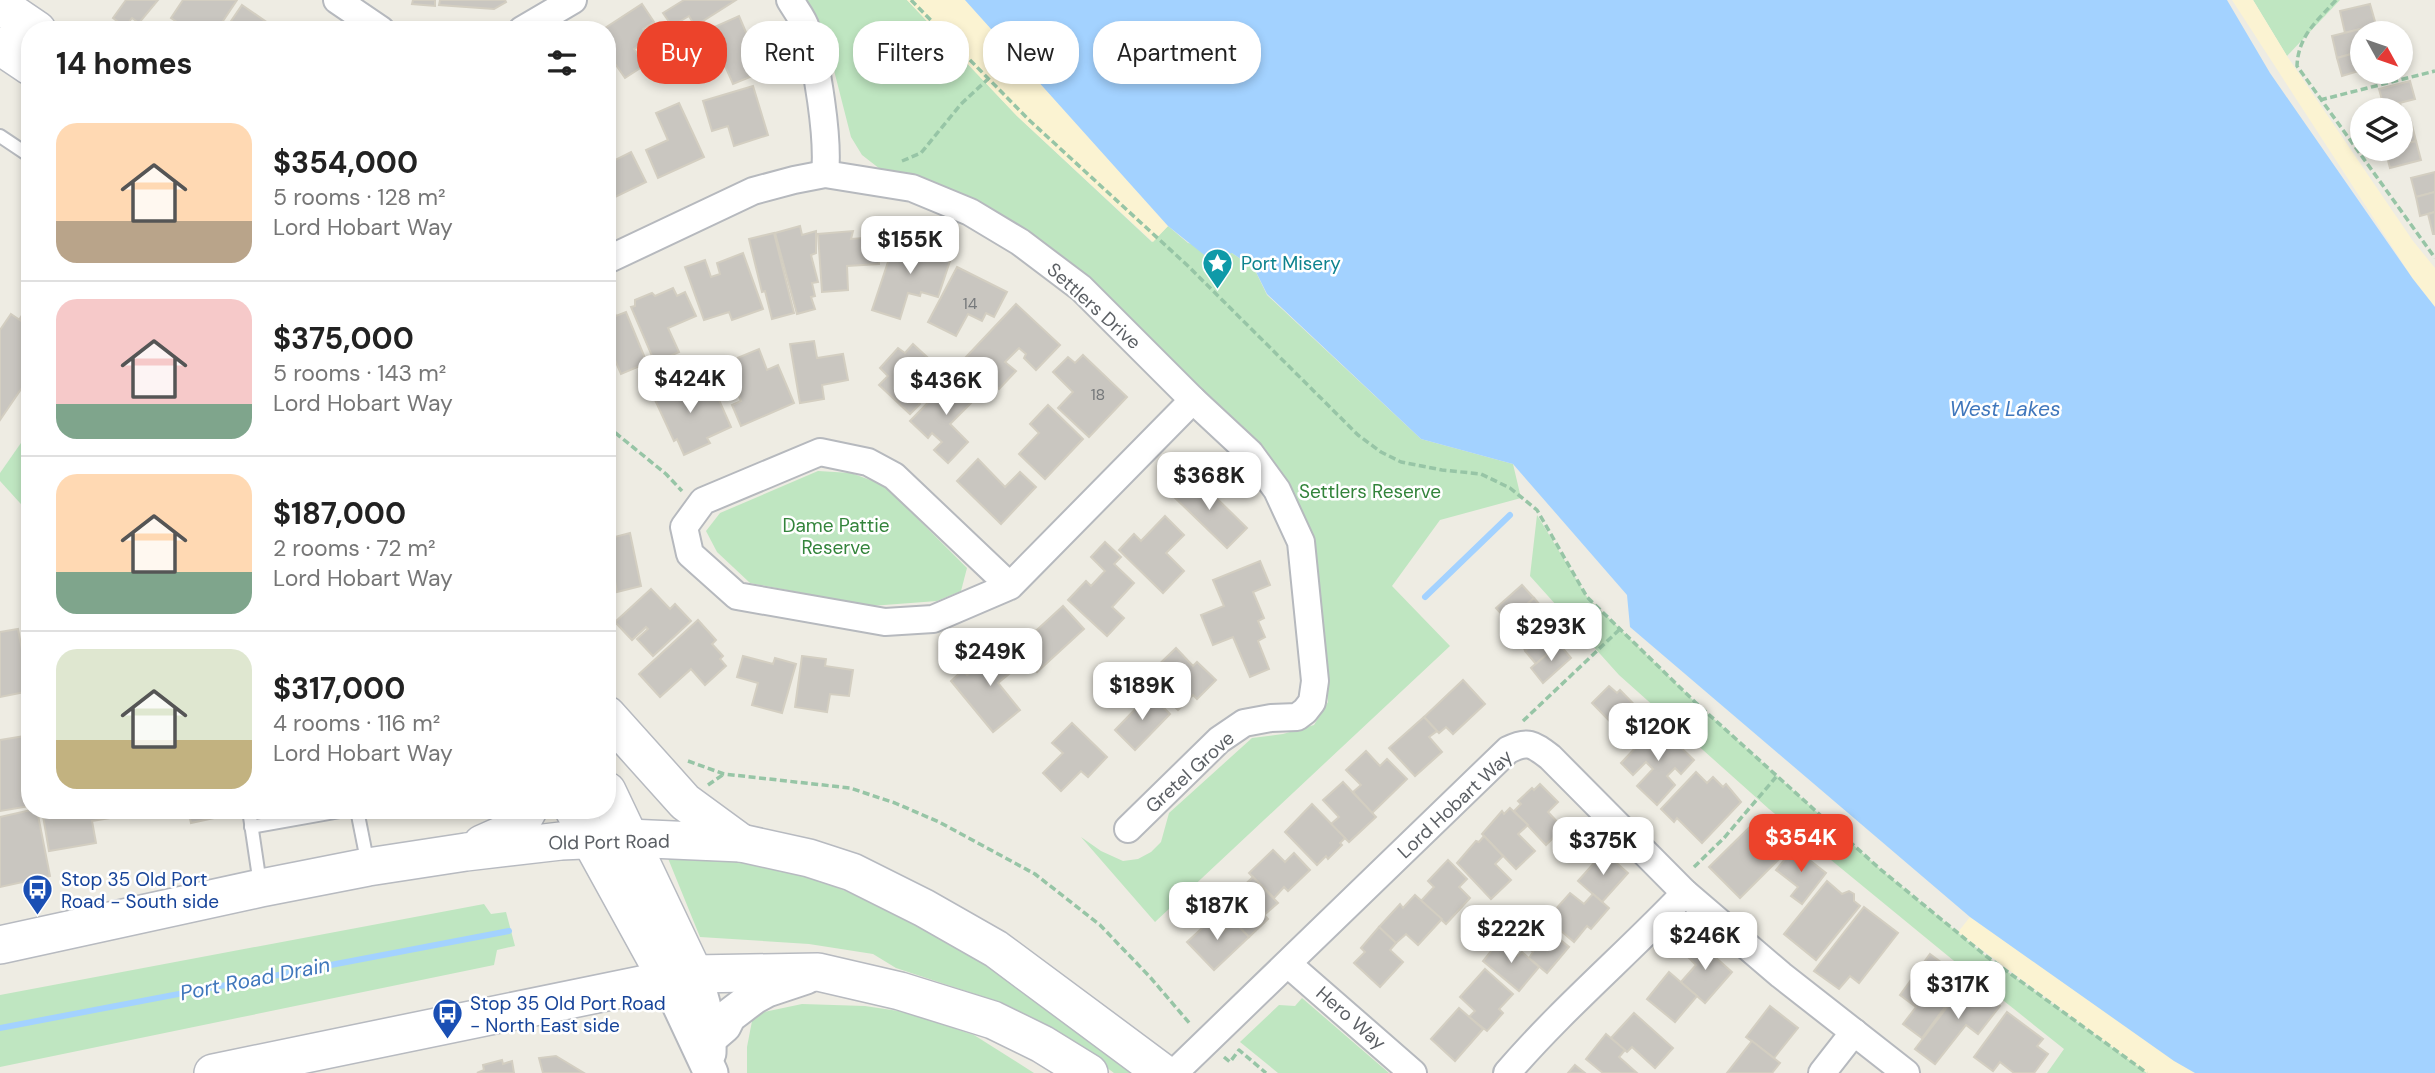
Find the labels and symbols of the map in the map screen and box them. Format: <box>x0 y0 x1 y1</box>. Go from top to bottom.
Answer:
north arrow <box>2350 21 2413 84</box>
pin: $155K <box>861 216 959 276</box>
place icon: Port Misery <box>1201 246 1235 290</box>
place label: Port Misery <box>1241 251 1341 276</box>
street label: Settlers Drive <box>1042 257 1146 355</box>
house number: 14 <box>963 293 978 314</box>
pin: $424K <box>641 356 739 415</box>
pin: $436K <box>897 358 995 417</box>
house number: 18 <box>1091 384 1105 405</box>
water label: West Lakes <box>1949 395 2061 423</box>
pin: $368K <box>1160 452 1258 512</box>
park label: Settlers Reserve <box>1299 479 1441 504</box>
park label: Dame Pattie Reserve <box>782 513 890 560</box>
pin: $293K <box>1502 604 1600 663</box>
pin: $249K <box>941 628 1039 688</box>
pin: $189K <box>1093 662 1191 722</box>
pin: $120K <box>1609 704 1707 763</box>
street label: Gretel Grove <box>1140 726 1240 818</box>
street label: Lord Hobart Way <box>1392 744 1518 864</box>
pin: $354K <box>1752 814 1850 874</box>
pin: $375K <box>1554 818 1652 877</box>
street label: Old Port Road <box>548 828 670 856</box>
place label: Stop 35 Old Port Road - South side <box>61 867 219 914</box>
bus stop icon: Stop 35 Old Port Road - South side <box>21 873 55 917</box>
pin: $187K <box>1168 883 1266 942</box>
pin: $222K <box>1462 906 1560 965</box>
pin: $246K <box>1656 912 1754 972</box>
water label: Port Road Drain <box>177 951 333 1007</box>
pin: $317K <box>1909 962 2007 1021</box>
street label: Hero Way <box>1311 981 1392 1056</box>
place label: Stop 35 Old Port Road - North East side <box>470 991 666 1038</box>
bus stop icon: Stop 35 Old Port Road - North East side <box>430 997 464 1041</box>

